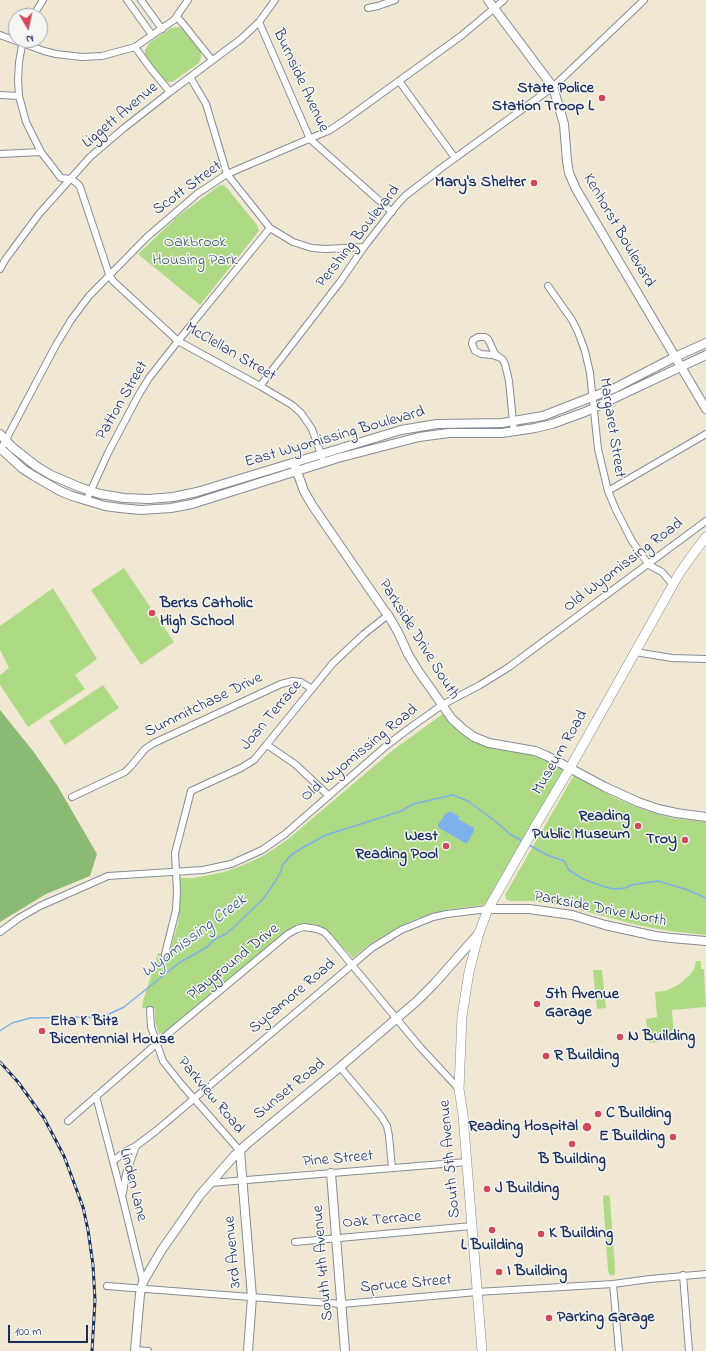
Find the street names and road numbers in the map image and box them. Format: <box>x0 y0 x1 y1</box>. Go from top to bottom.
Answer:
street label: Burnside Avenue <box>268 26 332 136</box>
street label: Liggett Avenue <box>79 79 163 153</box>
street label: Scott Street <box>150 157 226 221</box>
street label: Kenhorst Boulevard <box>578 171 658 291</box>
street label: Pershing Boulevard <box>313 182 405 292</box>
street label: McClellan Street <box>181 319 279 387</box>
street label: Patton Street <box>93 358 153 444</box>
street label: Margaret Street <box>594 377 628 479</box>
street label: East Wyomissing Boulevard <box>243 403 427 473</box>
street label: Old Wyomissing Road <box>560 515 688 617</box>
street label: Parkside Drive South <box>373 576 463 704</box>
street label: Summitchase Drive <box>142 669 266 743</box>
street label: Joan Terrace <box>237 677 307 755</box>
street label: Old Wyomissing Road <box>298 701 422 807</box>
street label: Museum Road <box>529 707 593 799</box>
street label: Parkside Drive North <box>532 888 668 932</box>
street label: Playground Drive <box>184 920 284 1006</box>
street label: Sycamore Road <box>246 955 340 1039</box>
street label: Parkview Road <box>172 1054 248 1138</box>
street label: Sunset Road <box>250 1055 330 1125</box>
street label: South 5th Avenue <box>436 1099 466 1219</box>
street label: Linden Lane <box>114 1147 150 1223</box>
street label: Pine Street <box>302 1147 374 1173</box>
street label: South 4th Avenue <box>309 1204 339 1322</box>
street label: Oak Terrace <box>342 1208 422 1234</box>
street label: 3rd Avenue <box>221 1215 247 1289</box>
street label: Spruce Street <box>360 1271 452 1299</box>

